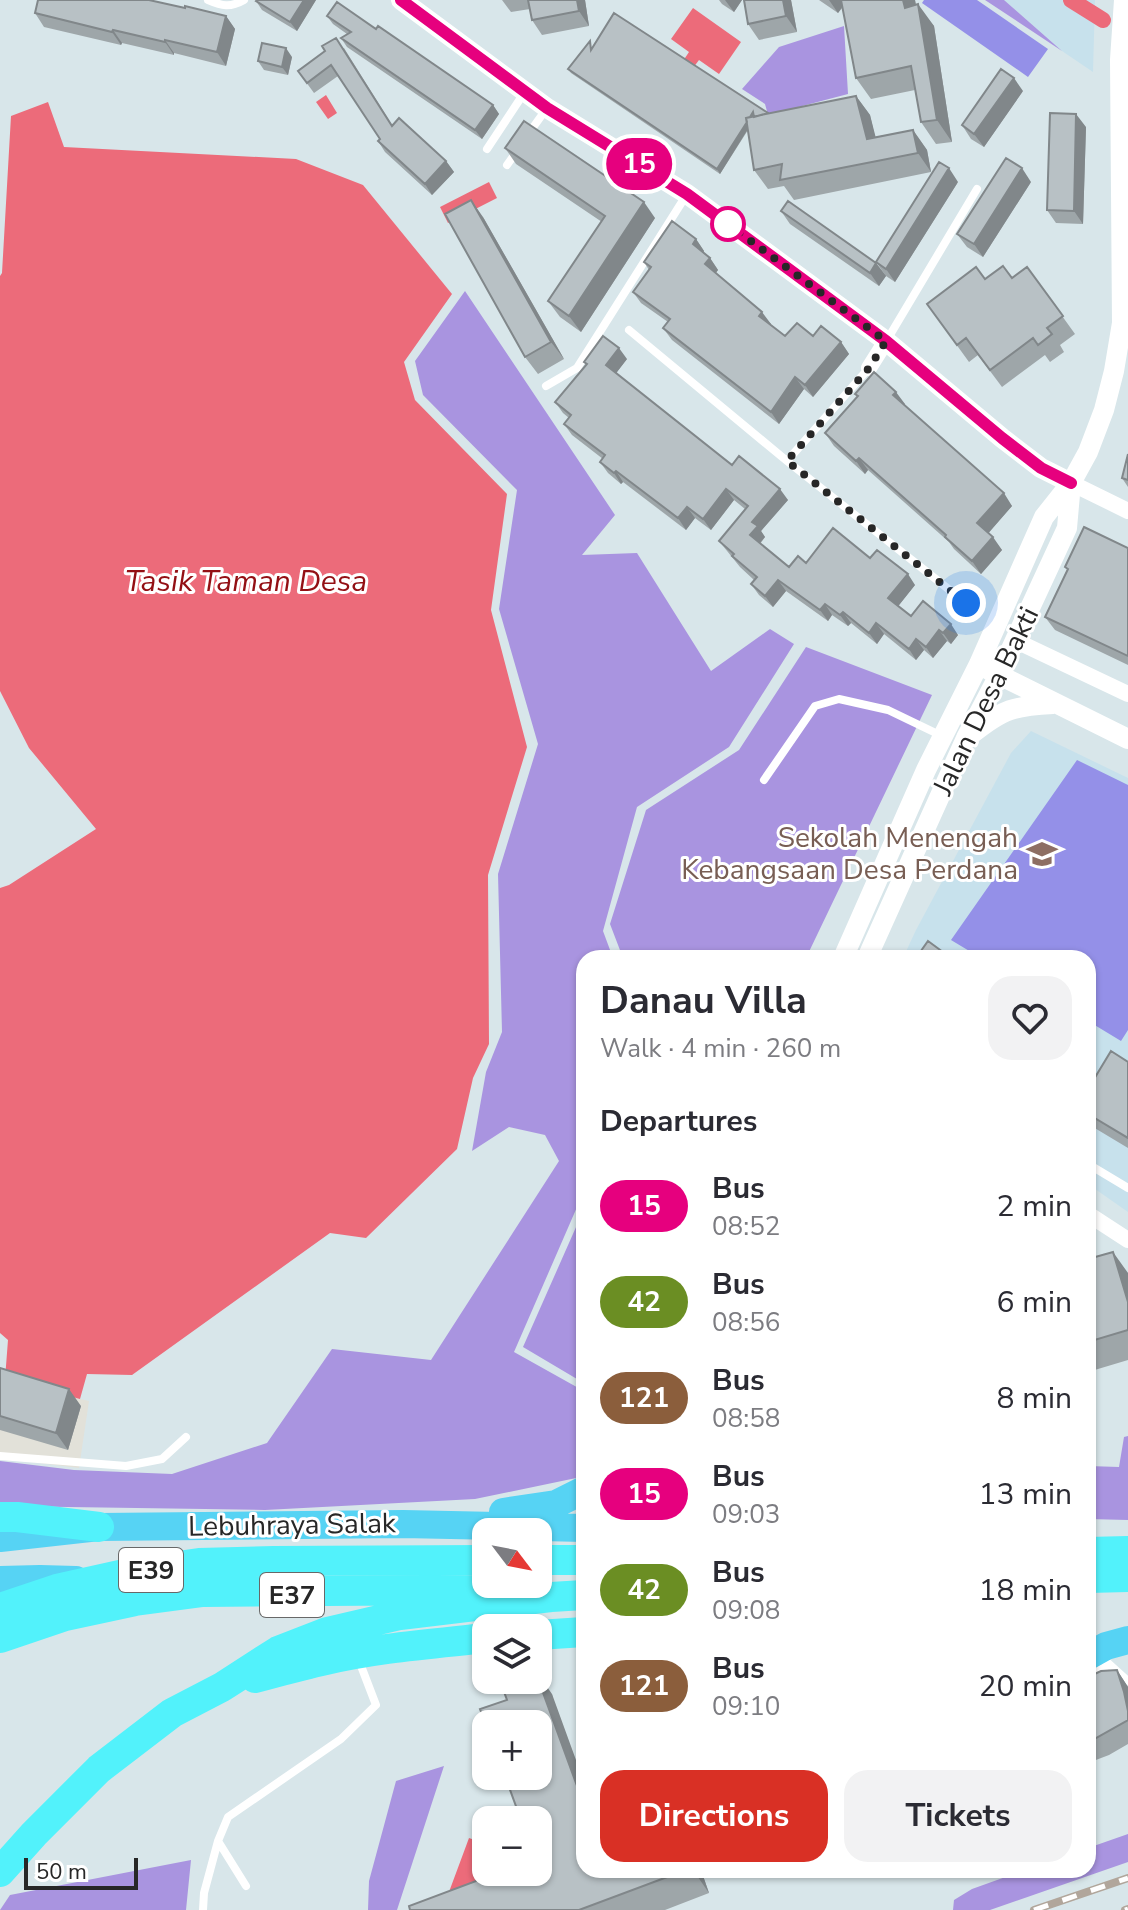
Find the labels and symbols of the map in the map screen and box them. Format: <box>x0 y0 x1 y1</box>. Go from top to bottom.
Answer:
line badge: 15 <box>603 138 675 190</box>
unlabelled marker <box>711 207 745 241</box>
water label: Tasik Taman Desa <box>125 561 367 602</box>
your location <box>946 583 986 623</box>
street label: Jalan Desa Bakti <box>924 601 1048 802</box>
place label: Sekolah Menengah Kebangsaan Desa Perdana <box>681 819 1018 889</box>
school or university icon: Sekolah Menengah Kebangsaan Desa Perdana <box>1025 837 1059 871</box>
street label: Lebuhraya Salak <box>188 1504 397 1546</box>
north arrow <box>472 1518 552 1598</box>
road number: E39 <box>119 1548 183 1592</box>
road number: E37 <box>260 1573 324 1617</box>
scale bar <box>24 1854 138 1890</box>

